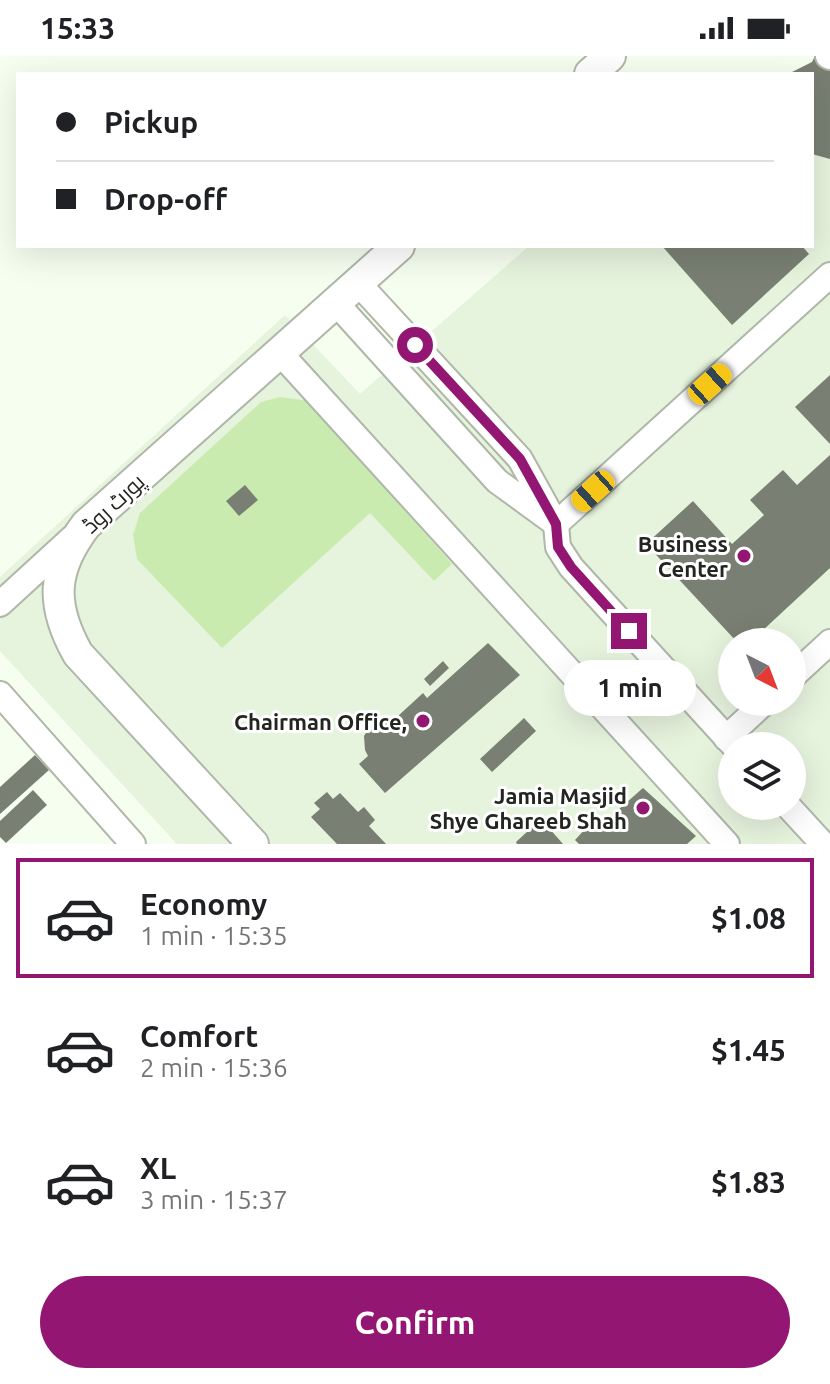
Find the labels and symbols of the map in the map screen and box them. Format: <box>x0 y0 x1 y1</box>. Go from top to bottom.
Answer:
route start <box>397 327 433 363</box>
car <box>684 359 736 409</box>
car <box>567 466 619 516</box>
street label: پورٹ روڈ <box>77 468 151 540</box>
place label: Business Center <box>638 531 728 581</box>
marker: Business Center <box>735 547 753 565</box>
route end <box>611 613 647 649</box>
north arrow <box>718 628 806 716</box>
callout: 1 min <box>563 659 695 715</box>
place label: Chairman Office, <box>234 709 407 734</box>
marker: Chairman Office, <box>414 712 432 730</box>
place label: Jamia Masjid Shye Ghareeb Shah <box>430 783 627 833</box>
marker: Jamia Masjid Shye Ghareeb Shah <box>634 799 652 817</box>

